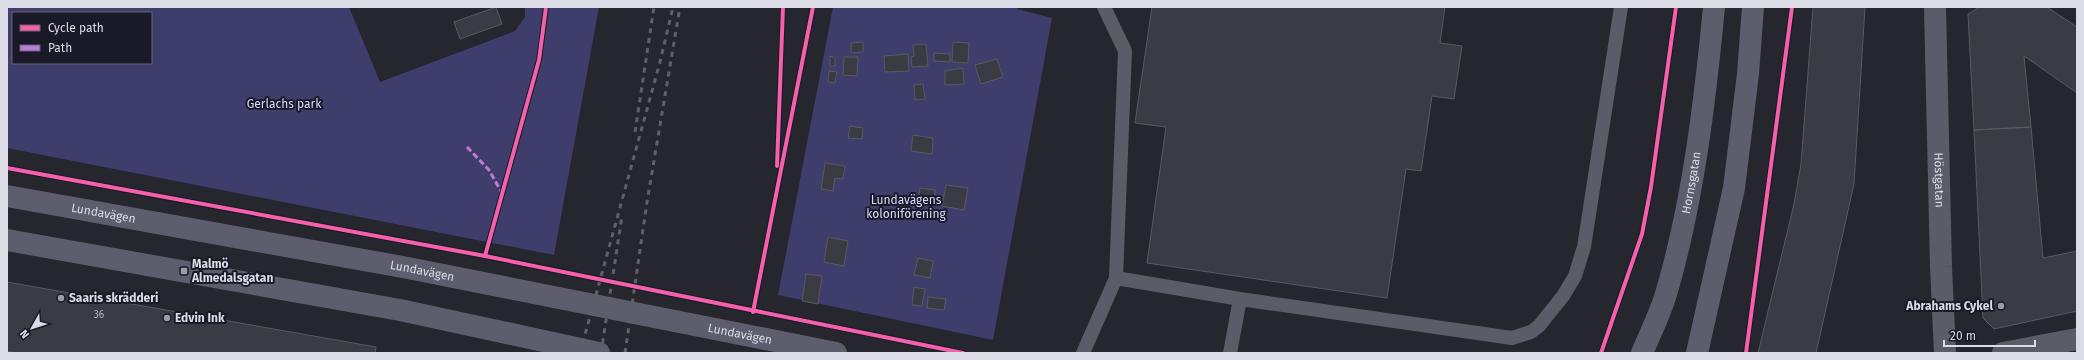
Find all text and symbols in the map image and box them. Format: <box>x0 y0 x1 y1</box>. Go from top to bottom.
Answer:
legend <box>12 12 152 64</box>
text: Cycle path <box>48 21 104 35</box>
text: Path <box>48 41 72 55</box>
park label: Gerlachs park <box>247 97 322 111</box>
street label: Hornsgatan <box>1679 151 1704 215</box>
street label: Höstgatan <box>1931 152 1947 208</box>
park label: Lundavägens koloniförening <box>866 193 946 221</box>
street label: Lundavägen <box>70 201 137 226</box>
place label: Malmö Almedalsgatan <box>191 257 273 285</box>
street label: Lundavägen <box>389 258 456 284</box>
marker: Malmö Almedalsgatan <box>179 266 189 276</box>
place label: Saaris skrädderi <box>69 291 158 305</box>
marker: Saaris skrädderi <box>56 293 66 303</box>
place label: Abrahams Cykel <box>1905 299 1993 313</box>
marker: Abrahams Cykel <box>1996 301 2006 311</box>
north arrow <box>12 308 52 348</box>
house number: 36 <box>94 309 104 321</box>
place label: Edvin Ink <box>175 311 225 325</box>
marker: Edvin Ink <box>162 313 172 323</box>
street label: Lundavägen <box>707 321 773 347</box>
scale bar <box>1944 322 2035 348</box>
text: N <box>17 327 32 341</box>
text: 20 m <box>1950 329 1976 343</box>

